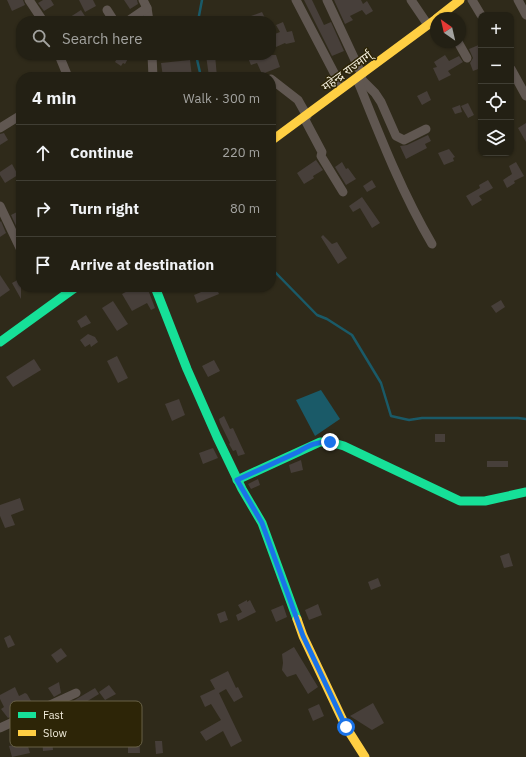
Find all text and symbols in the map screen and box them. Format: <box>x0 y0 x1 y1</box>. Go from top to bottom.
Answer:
north arrow <box>430 12 466 48</box>
map controls <box>478 12 514 156</box>
button: + <box>478 12 514 48</box>
search box <box>16 16 276 60</box>
icon: search <box>30 27 52 49</box>
text: Search here <box>62 29 142 48</box>
street label: महेन्द्र राज्मार्ग् <box>319 46 376 94</box>
button: − <box>478 48 514 84</box>
button: locate <box>478 84 514 120</box>
text: 4 min <box>32 87 76 109</box>
text: Walk · 300 m <box>183 90 260 107</box>
button: layers <box>478 120 514 156</box>
icon: ahead <box>32 142 54 164</box>
text: Continue <box>70 143 134 162</box>
text: 220 m <box>222 144 260 161</box>
icon: right <box>32 198 54 220</box>
text: Turn right <box>70 199 139 218</box>
text: 80 m <box>230 200 260 217</box>
icon: arrive <box>32 254 54 276</box>
text: Arrive at destination <box>70 255 214 274</box>
route end <box>321 433 339 451</box>
legend <box>10 701 142 747</box>
text: Fast <box>43 708 64 722</box>
route start <box>337 718 355 736</box>
text: Slow <box>43 726 67 740</box>

